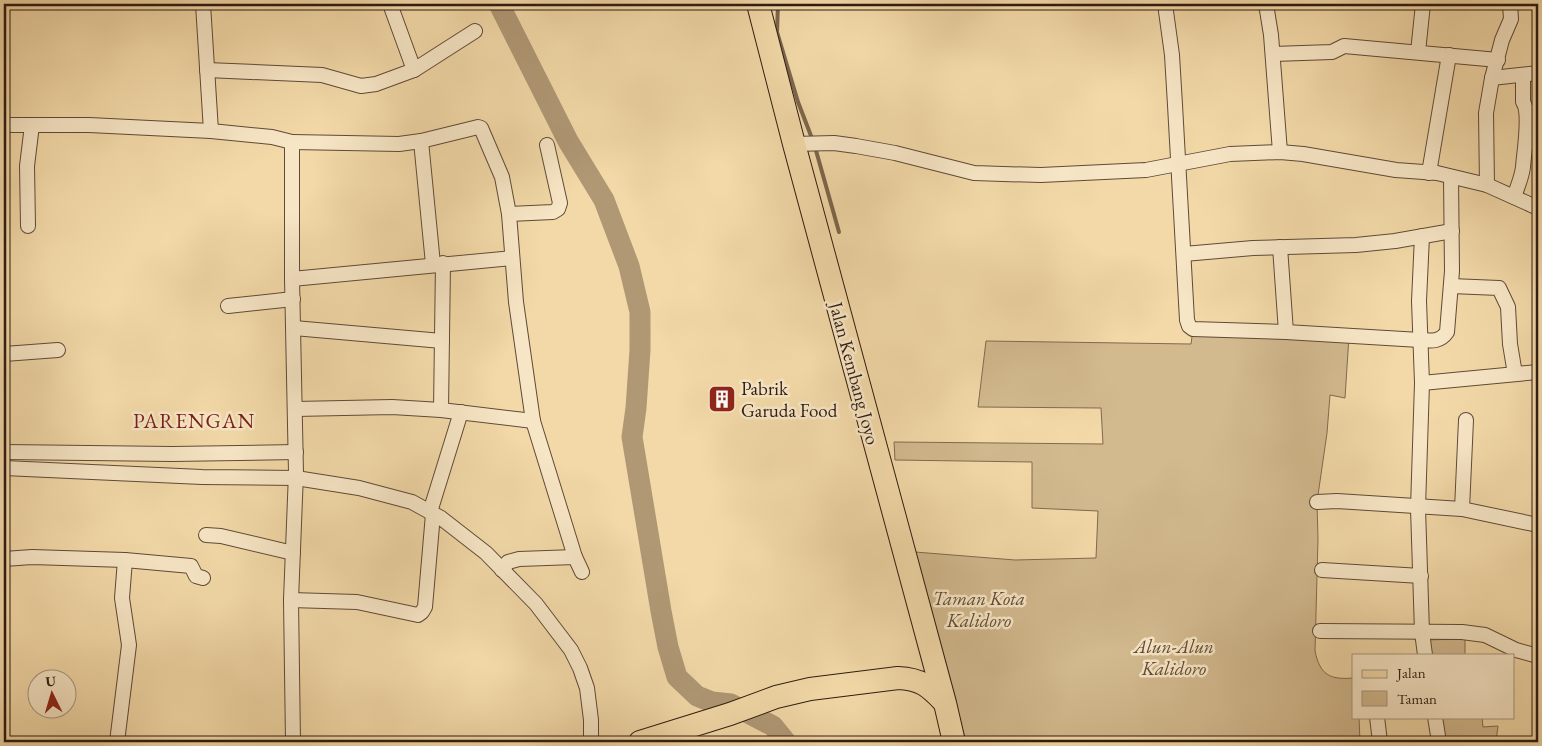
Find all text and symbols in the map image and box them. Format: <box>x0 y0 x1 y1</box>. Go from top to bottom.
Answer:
street label: Jalan Kembang Joyo <box>823 297 886 447</box>
place label: Pabrik Garuda Food <box>741 376 838 423</box>
building icon: Pabrik Garuda Food <box>707 384 737 414</box>
district label: PARENGAN <box>133 407 255 434</box>
park label: Taman Kota Kalidoro <box>933 586 1025 633</box>
park label: Alun-Alun Kalidoro <box>1132 634 1214 681</box>
legend <box>1352 654 1514 718</box>
text: Jalan <box>1395 663 1426 682</box>
north arrow <box>28 668 78 718</box>
text: U <box>45 672 57 690</box>
text: Taman <box>1397 689 1437 708</box>

